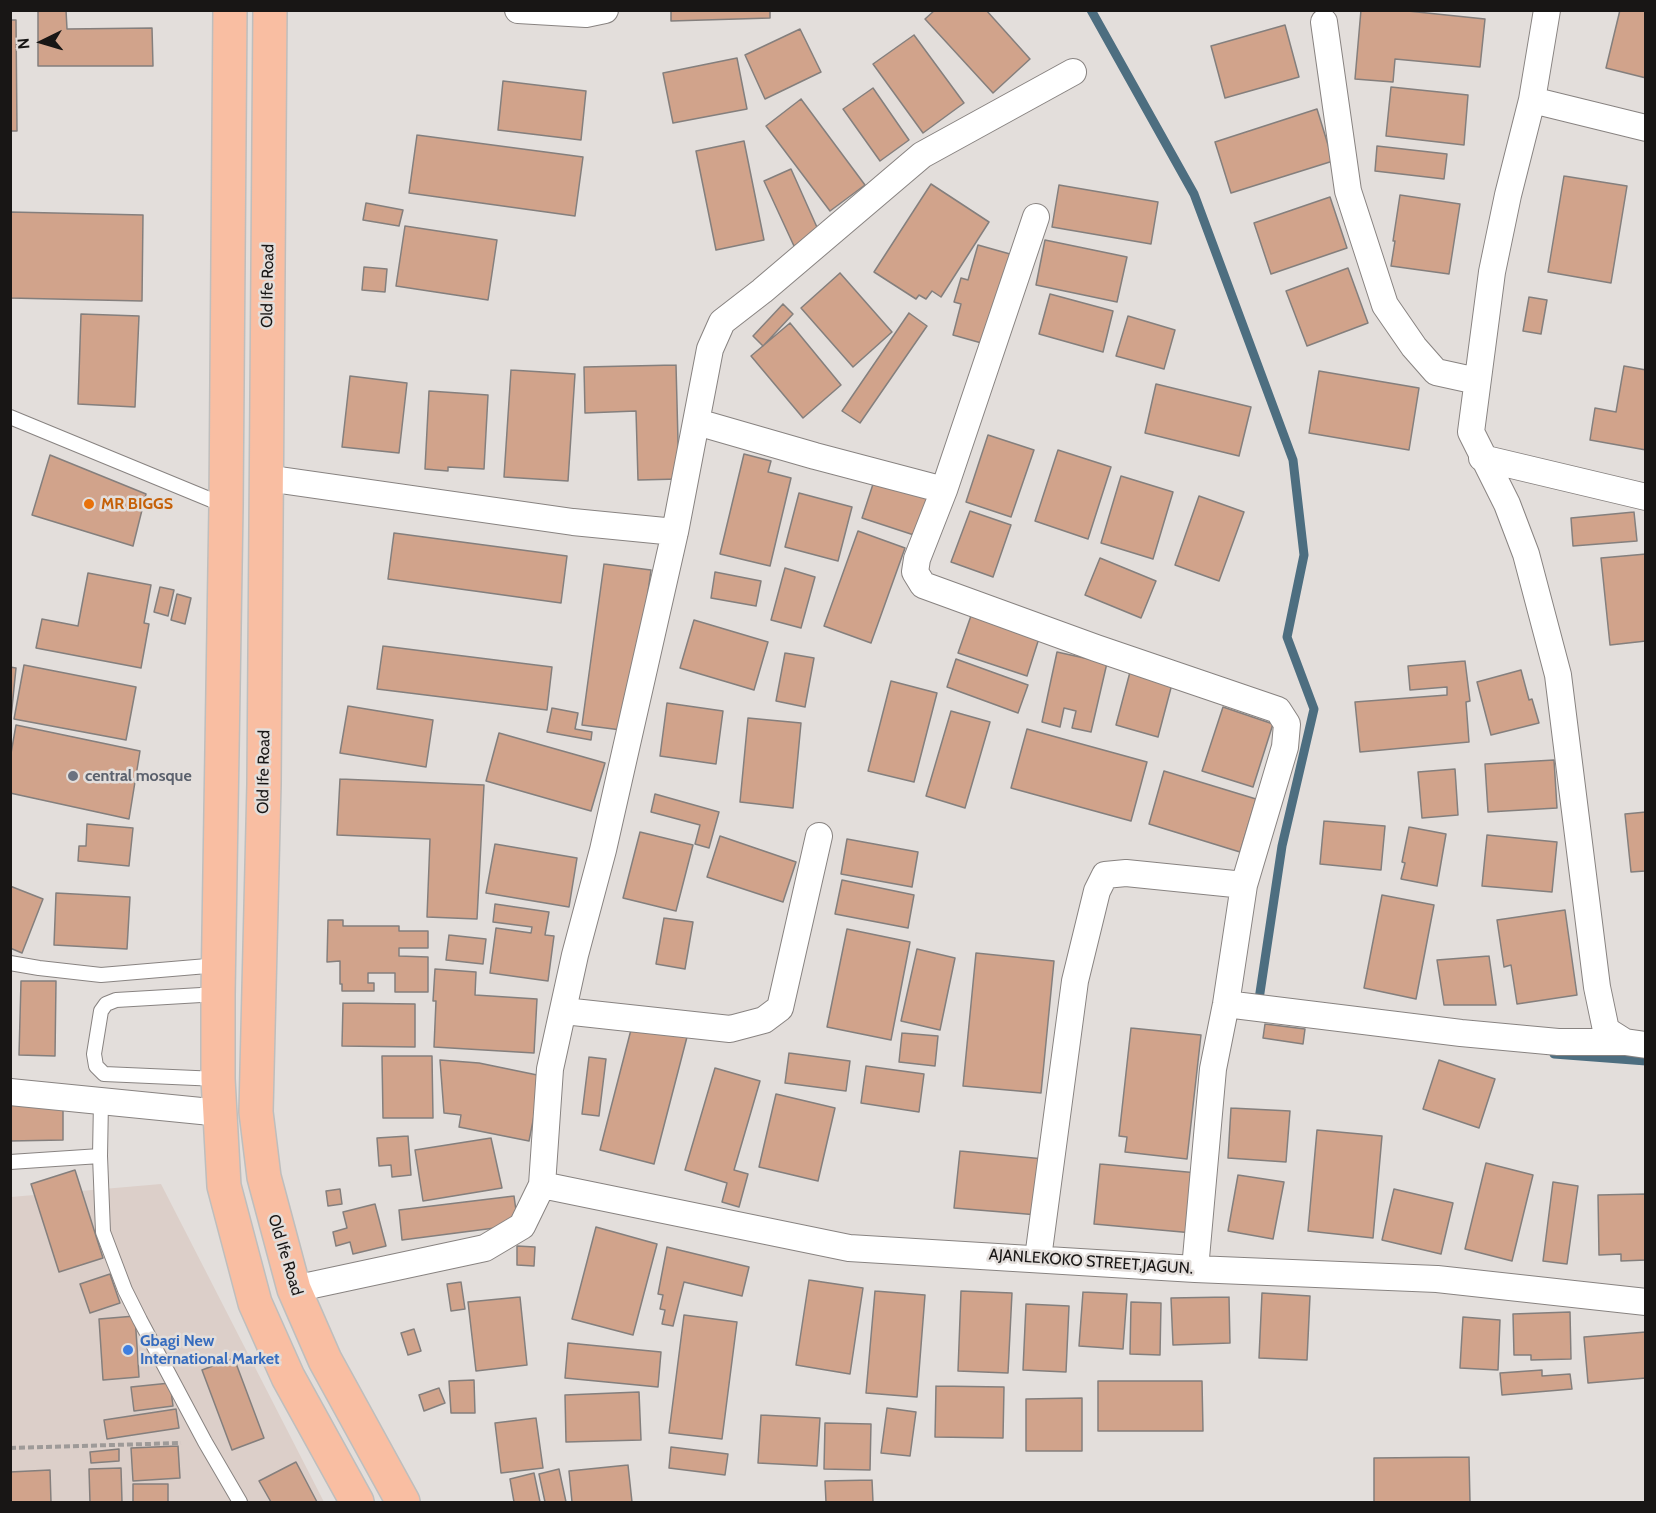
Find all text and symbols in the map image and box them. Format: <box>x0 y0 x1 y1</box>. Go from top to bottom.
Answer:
north arrow <box>12 12 72 72</box>
text: N <box>14 37 34 50</box>
street label: Old Ife Road <box>258 244 278 328</box>
place label: MR BIGGS <box>101 494 173 514</box>
marker: MR BIGGS <box>82 497 96 511</box>
street label: Old Ife Road <box>254 730 274 814</box>
place label: central mosque <box>85 766 192 786</box>
marker: central mosque <box>66 769 80 783</box>
street label: Old Ife Road <box>264 1212 306 1298</box>
street label: AJANLEKOKO STREET,JAGUN. <box>988 1245 1194 1279</box>
place label: Gbagi New International Market <box>140 1331 280 1369</box>
marker: Gbagi New International Market <box>121 1343 135 1357</box>

